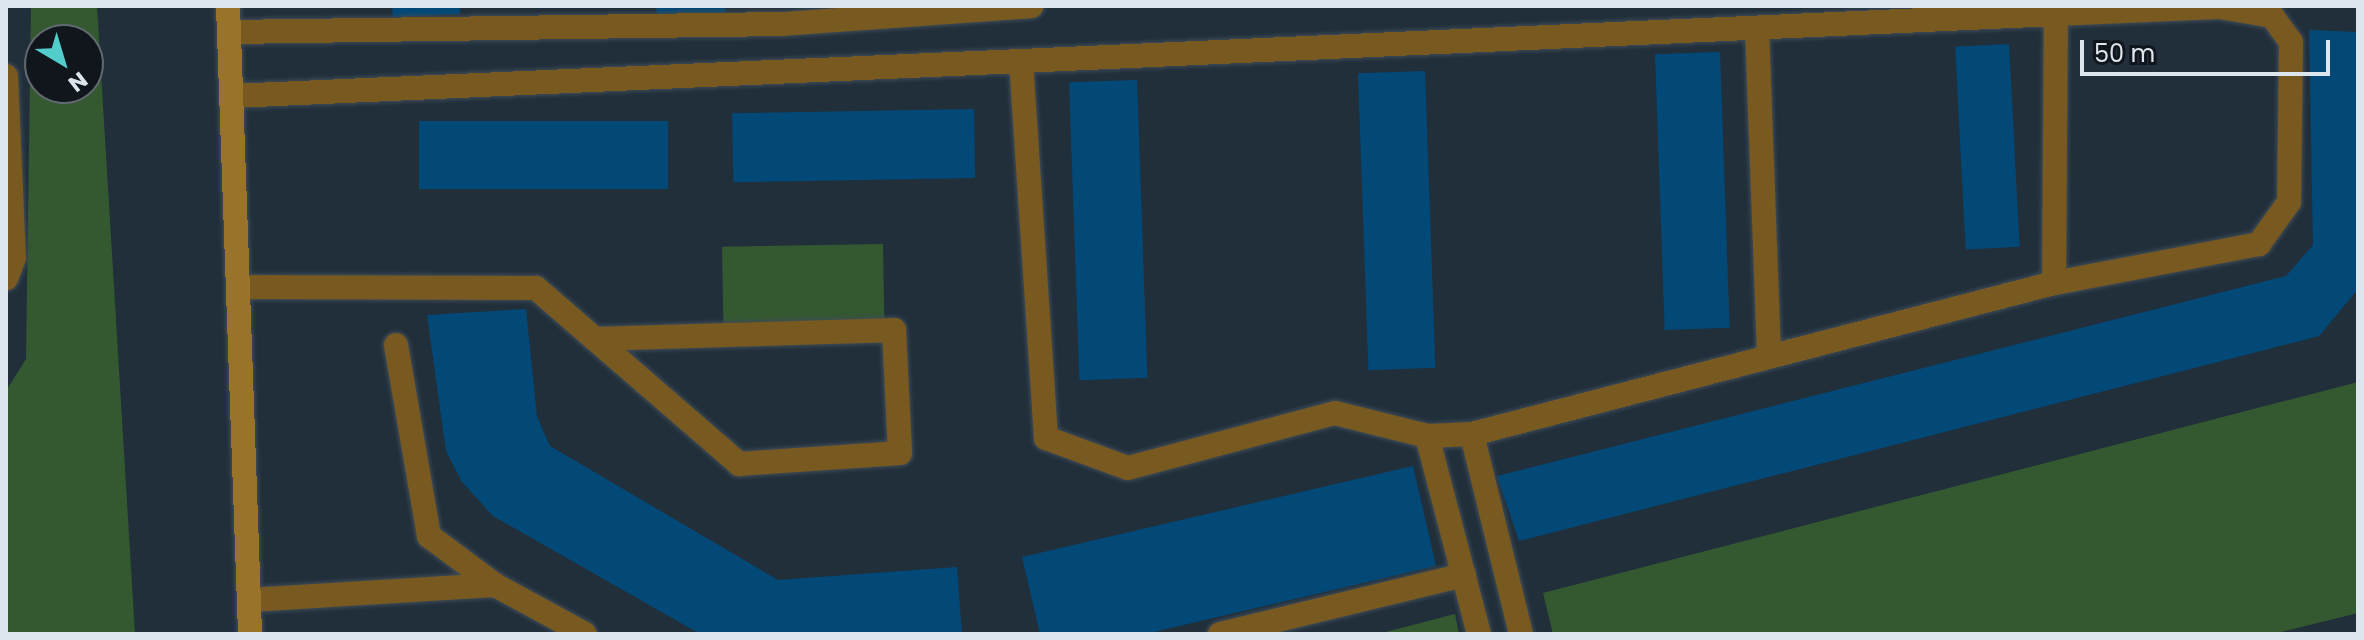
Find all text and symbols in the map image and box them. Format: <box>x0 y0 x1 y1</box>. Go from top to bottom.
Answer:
north arrow <box>24 24 104 104</box>
scale bar <box>2084 24 2334 74</box>
text: 50 m <box>2094 37 2155 70</box>
text: N <box>62 64 94 99</box>

